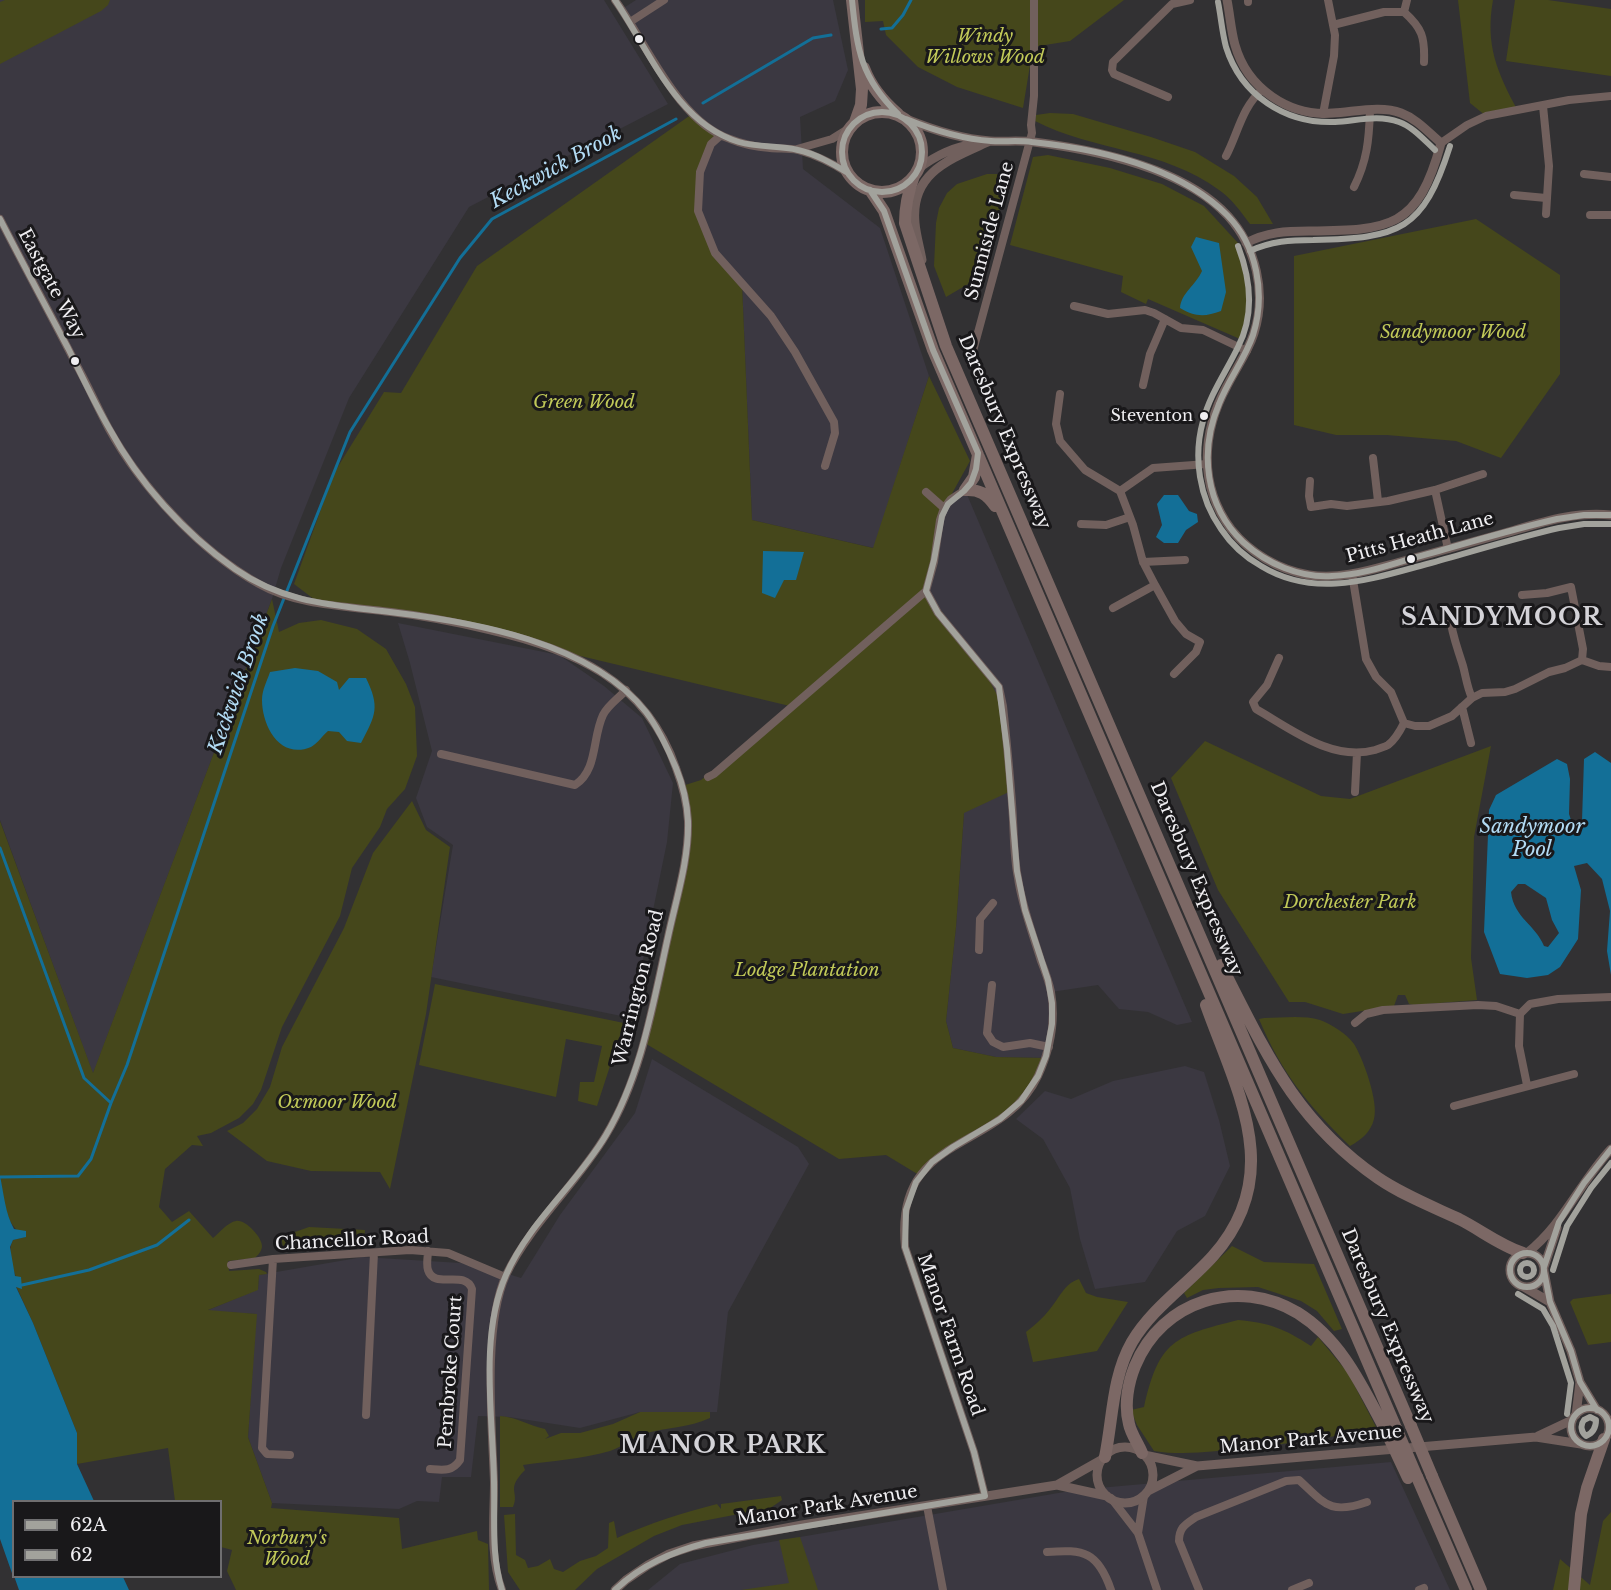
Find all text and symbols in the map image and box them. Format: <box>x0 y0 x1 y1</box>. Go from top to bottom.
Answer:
park label: Windy Willows Wood <box>925 26 1045 68</box>
unlabelled marker <box>633 33 645 45</box>
water label: Keckwick Brook <box>486 122 626 214</box>
street label: Sunniside Lane <box>961 159 1019 303</box>
street label: Eastgate Way <box>13 225 89 343</box>
park label: Sandymoor Wood <box>1380 322 1526 344</box>
street label: Daresbury Expressway <box>953 332 1055 532</box>
unlabelled marker <box>69 355 81 367</box>
park label: Green Wood <box>533 392 635 414</box>
place label: Steventon <box>1111 406 1193 426</box>
marker: Steventon <box>1198 410 1210 422</box>
street label: Pitts Heath Lane <box>1344 508 1496 568</box>
unlabelled marker <box>1405 553 1417 565</box>
district label: SANDYMOOR <box>1401 604 1603 632</box>
water label: Keckwick Brook <box>204 611 274 757</box>
street label: Daresbury Expressway <box>1145 779 1247 979</box>
water label: Sandymoor Pool <box>1479 815 1585 862</box>
park label: Dorchester Park <box>1284 892 1416 914</box>
street label: Warrington Road <box>609 908 669 1068</box>
park label: Lodge Plantation <box>734 960 880 982</box>
park label: Oxmoor Wood <box>277 1092 397 1114</box>
street label: Chancellor Road <box>274 1226 430 1256</box>
street label: Daresbury Expressway <box>1336 1226 1438 1426</box>
street label: Manor Farm Road <box>912 1251 988 1419</box>
street label: Pembroke Court <box>435 1295 467 1449</box>
street label: Manor Park Avenue <box>1219 1421 1403 1459</box>
district label: MANOR PARK <box>620 1432 826 1460</box>
street label: Manor Park Avenue <box>735 1481 919 1531</box>
legend <box>12 1500 222 1578</box>
text: 62A <box>70 1514 107 1536</box>
park label: Norbury's Wood <box>247 1528 327 1570</box>
text: 62 <box>70 1544 93 1566</box>

